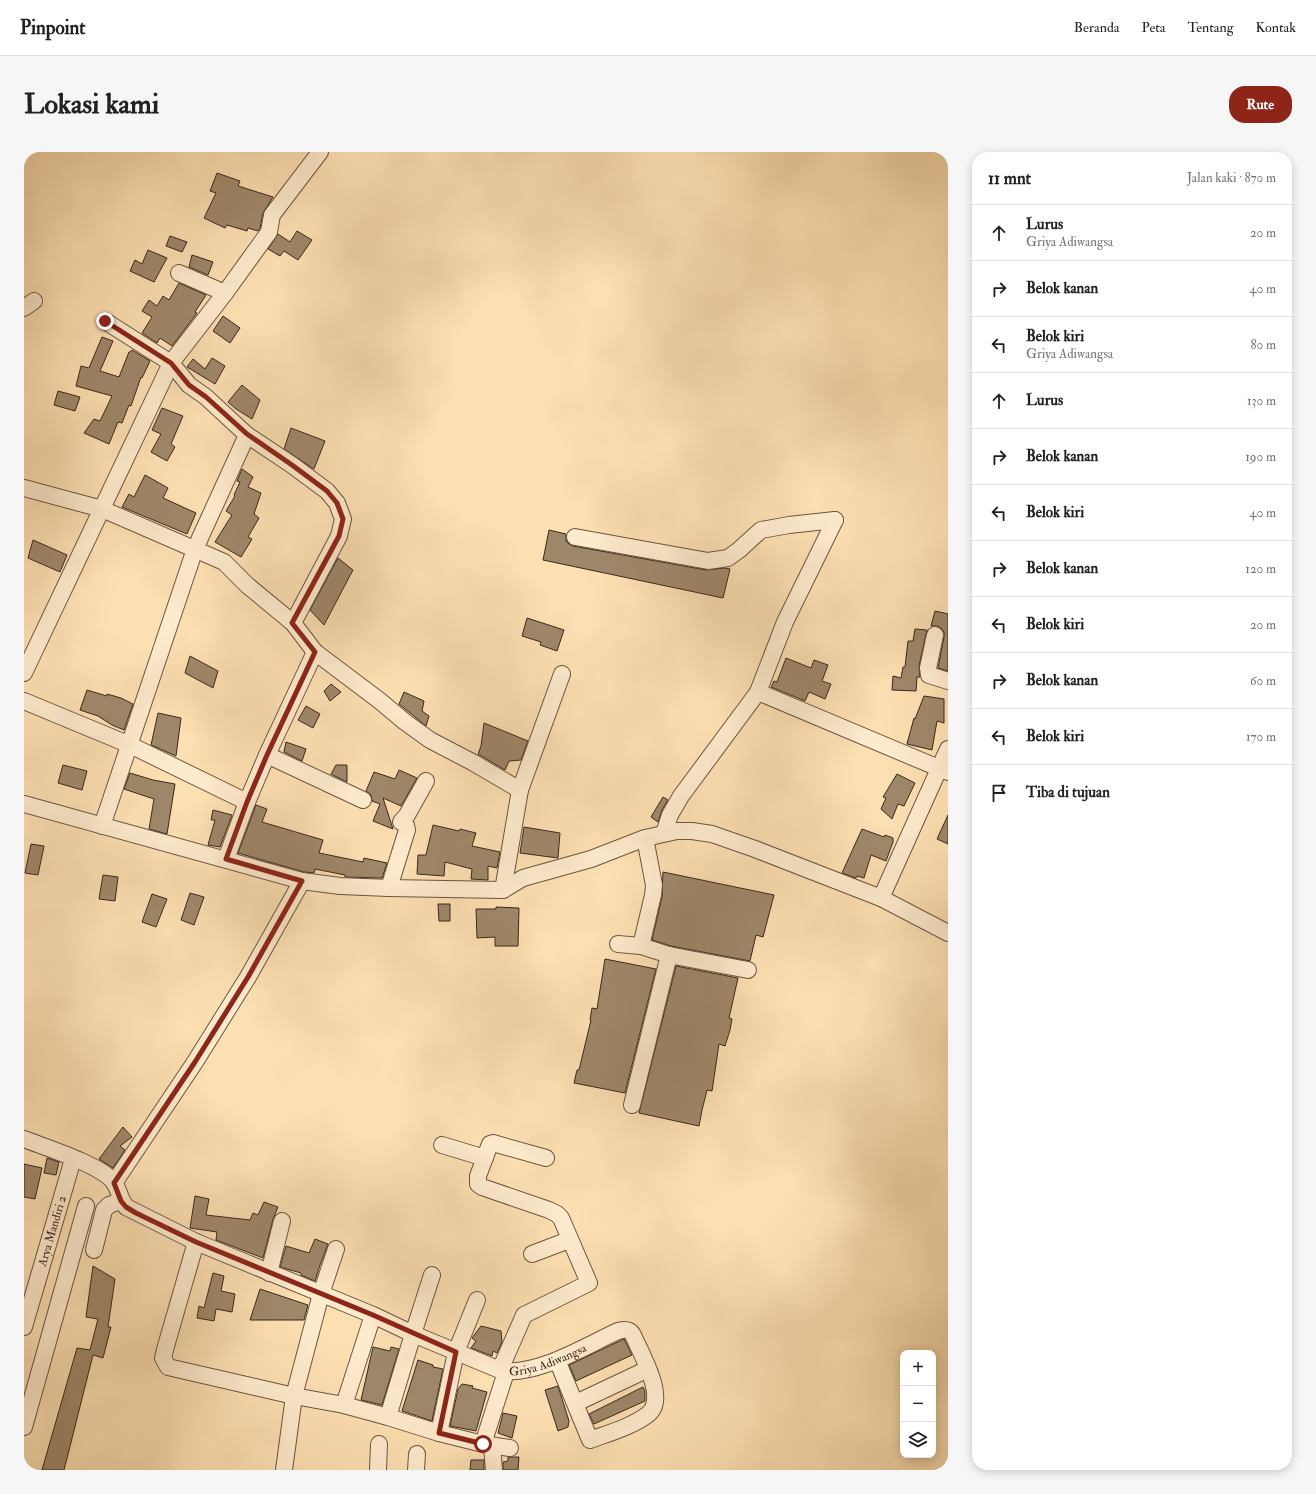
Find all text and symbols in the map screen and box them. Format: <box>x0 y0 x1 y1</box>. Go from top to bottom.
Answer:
text: Pinpoint <box>20 16 85 40</box>
text: Beranda <box>1074 19 1120 36</box>
text: Peta <box>1142 19 1166 36</box>
text: Tentang <box>1188 19 1234 36</box>
text: Kontak <box>1256 19 1296 36</box>
button: Rute <box>1229 86 1292 123</box>
text: Lokasi kami <box>24 87 159 122</box>
text: 11 mnt <box>988 168 1031 189</box>
text: Jalan kaki · 870 m <box>1187 170 1276 186</box>
text: Lurus <box>1026 215 1063 234</box>
icon: ahead <box>988 222 1010 244</box>
text: 20 m <box>1250 225 1276 241</box>
text: Griya Adiwangsa <box>1026 234 1113 250</box>
icon: right <box>988 278 1010 300</box>
text: Belok kanan <box>1026 279 1098 298</box>
text: 40 m <box>1250 281 1276 297</box>
route end <box>96 312 114 330</box>
text: Belok kiri <box>1026 327 1084 346</box>
icon: left <box>988 334 1010 356</box>
text: 80 m <box>1250 337 1276 353</box>
text: Griya Adiwangsa <box>1026 346 1113 362</box>
icon: ahead <box>988 390 1010 412</box>
text: Lurus <box>1026 391 1063 410</box>
text: 130 m <box>1247 393 1276 409</box>
icon: right <box>988 446 1010 468</box>
text: Belok kanan <box>1026 447 1098 466</box>
text: 190 m <box>1245 449 1276 465</box>
icon: left <box>988 502 1010 524</box>
text: Belok kiri <box>1026 503 1084 522</box>
text: 40 m <box>1250 505 1276 521</box>
icon: right <box>988 558 1010 580</box>
text: Belok kanan <box>1026 559 1098 578</box>
text: 120 m <box>1245 561 1276 577</box>
icon: left <box>988 614 1010 636</box>
text: Belok kiri <box>1026 615 1084 634</box>
text: 20 m <box>1250 617 1276 633</box>
icon: right <box>988 670 1010 692</box>
text: Belok kanan <box>1026 671 1098 690</box>
text: 60 m <box>1250 673 1276 689</box>
icon: left <box>988 726 1010 748</box>
text: Belok kiri <box>1026 727 1084 746</box>
text: 170 m <box>1246 729 1276 745</box>
icon: arrive <box>988 782 1010 804</box>
text: Tiba di tujuan <box>1026 783 1110 802</box>
street label: Arya Mandiri 2 <box>35 1194 70 1269</box>
street label: Griya Adiwangsa <box>509 1340 590 1379</box>
map controls <box>900 1350 936 1458</box>
button: + <box>900 1350 936 1386</box>
button: − <box>900 1386 936 1422</box>
button: layers <box>900 1422 936 1458</box>
route start <box>474 1435 492 1453</box>

